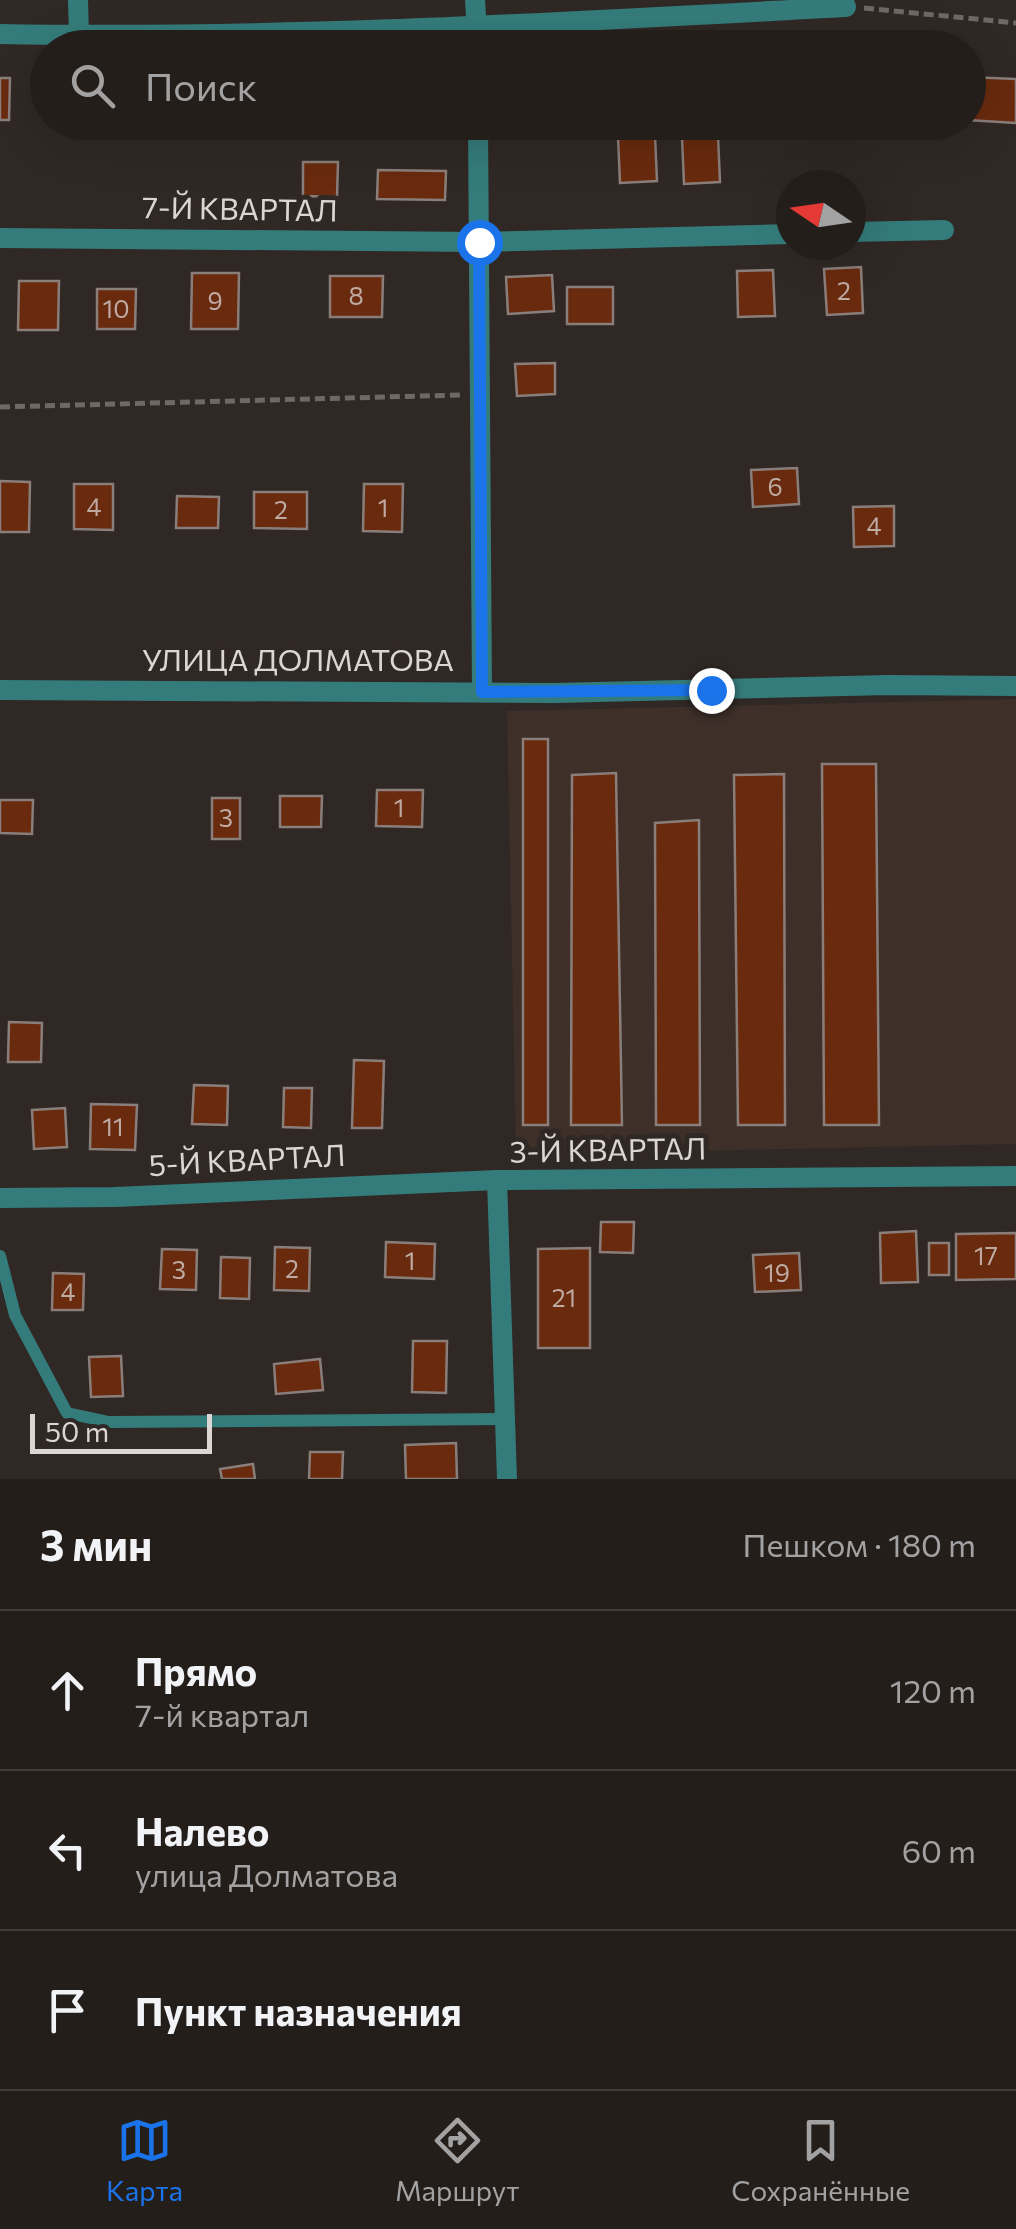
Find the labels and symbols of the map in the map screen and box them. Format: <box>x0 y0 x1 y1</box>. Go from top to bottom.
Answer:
north arrow <box>776 170 866 260</box>
street label: 7-Й КВАРТАЛ <box>142 187 338 228</box>
route start <box>457 220 503 266</box>
house number: 2 <box>837 275 851 305</box>
house number: 8 <box>348 280 364 310</box>
house number: 9 <box>207 285 223 315</box>
house number: 10 <box>102 293 130 323</box>
house number: 6 <box>767 471 783 501</box>
house number: 4 <box>86 491 102 521</box>
house number: 1 <box>378 492 388 522</box>
house number: 2 <box>274 494 288 524</box>
house number: 4 <box>866 510 882 540</box>
street label: УЛИЦА ДОЛМАТОВА <box>142 640 454 677</box>
route end <box>689 668 735 714</box>
house number: 1 <box>394 792 404 822</box>
house number: 3 <box>219 802 233 832</box>
house number: 11 <box>102 1111 124 1141</box>
street label: 3-Й КВАРТАЛ <box>509 1128 707 1169</box>
street label: 5-Й КВАРТАЛ <box>147 1135 346 1182</box>
house number: 17 <box>974 1240 998 1270</box>
house number: 1 <box>405 1245 415 1275</box>
house number: 2 <box>285 1253 299 1283</box>
house number: 3 <box>172 1254 186 1284</box>
house number: 19 <box>764 1257 790 1287</box>
house number: 4 <box>60 1276 76 1306</box>
house number: 21 <box>552 1282 576 1312</box>
scale bar <box>30 1409 212 1454</box>

